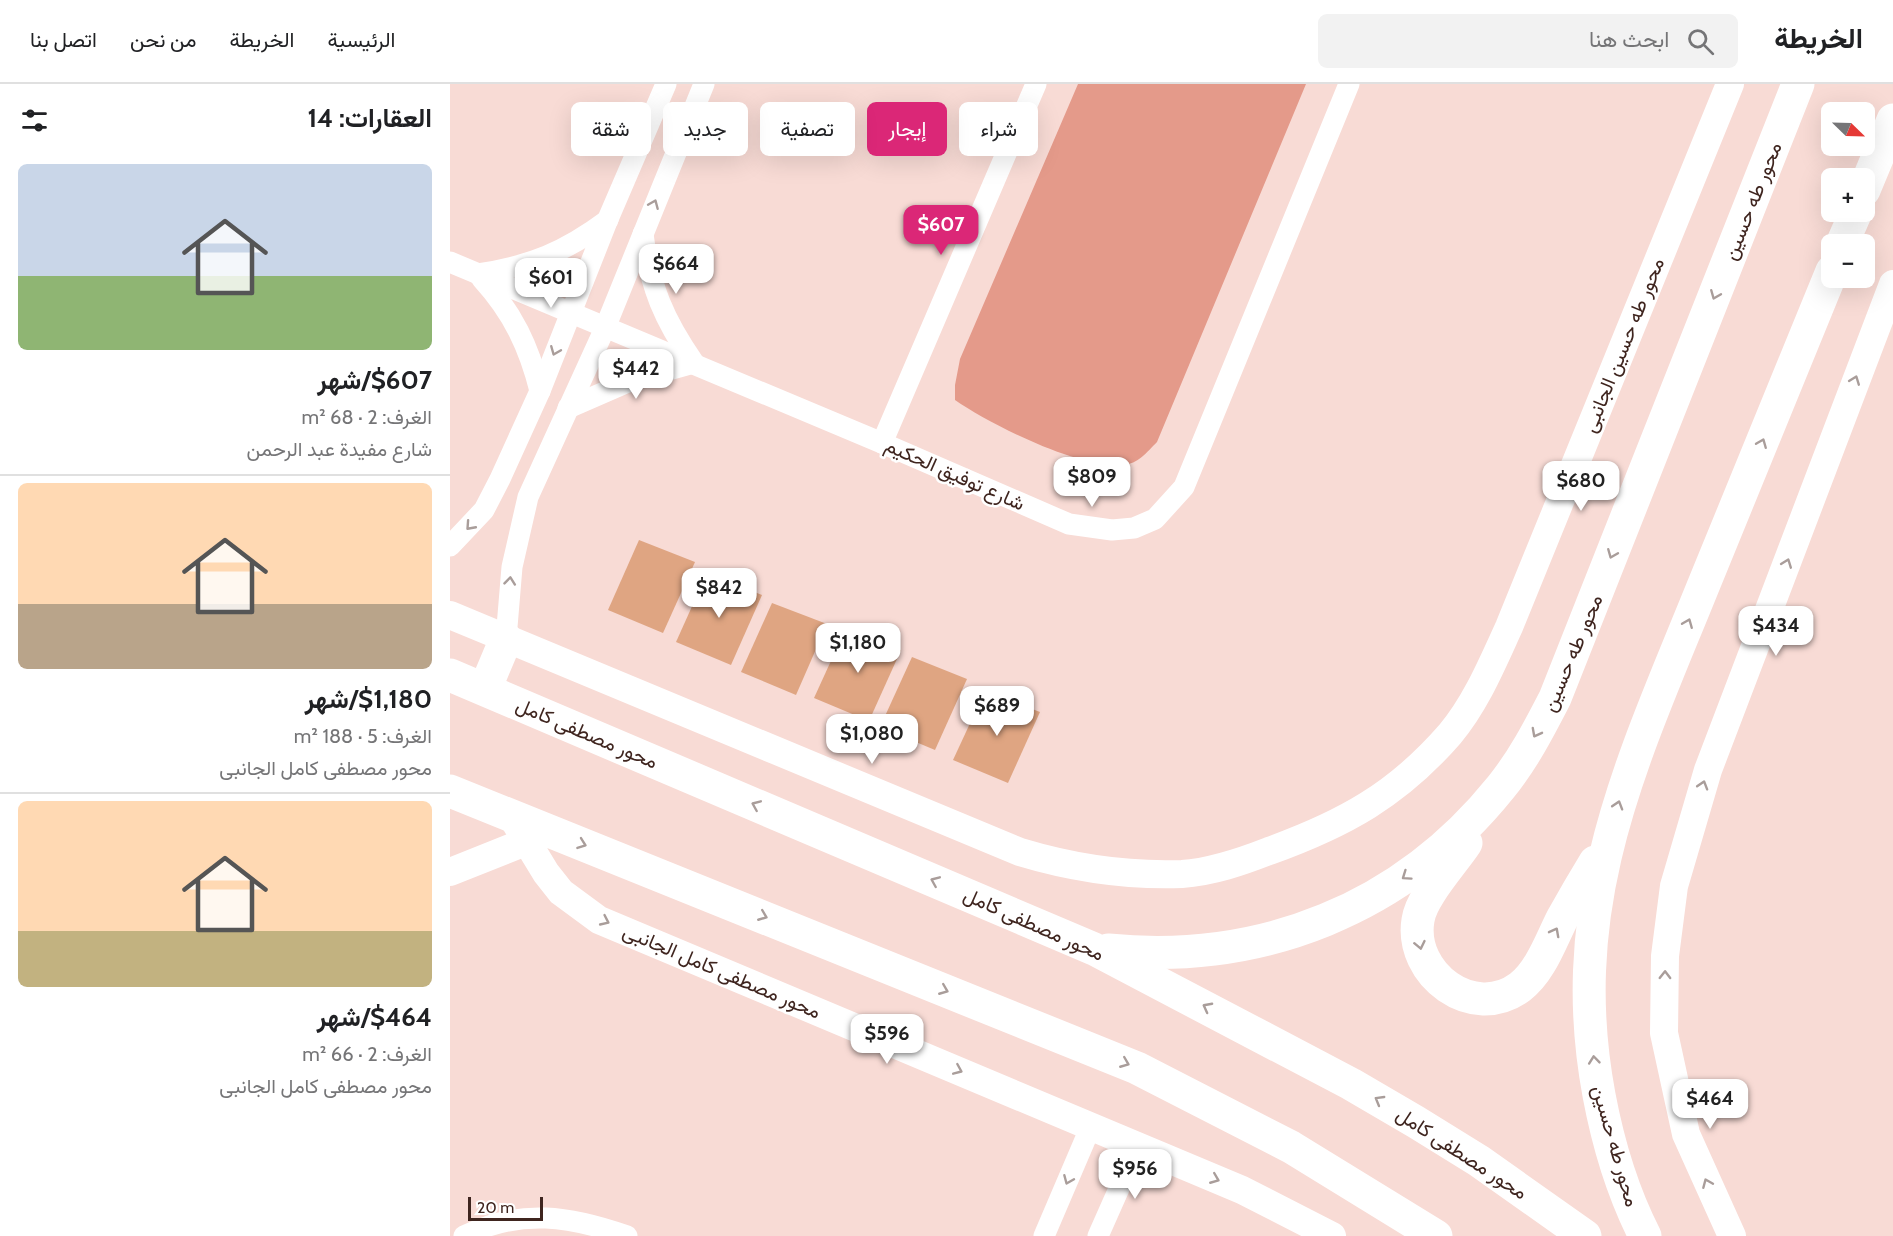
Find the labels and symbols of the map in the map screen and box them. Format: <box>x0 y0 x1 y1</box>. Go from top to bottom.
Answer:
north arrow <box>1821 102 1875 156</box>
street label: محور طه حسين <box>1717 139 1787 264</box>
one-way arrow <box>647 200 659 211</box>
pin: $607 <box>905 205 977 256</box>
pin: $664 <box>640 244 712 295</box>
street label: محور طه حسين الجانبى <box>1577 254 1670 436</box>
pin: $601 <box>515 258 587 309</box>
one-way arrow <box>1710 288 1722 299</box>
one-way arrow <box>550 346 563 356</box>
pin: $442 <box>600 349 672 400</box>
one-way arrow <box>1848 376 1861 386</box>
street label: شارع توفيق الحكيم <box>881 432 1029 517</box>
one-way arrow <box>1755 438 1767 449</box>
pin: $809 <box>1056 457 1128 508</box>
pin: $680 <box>1545 461 1617 512</box>
one-way arrow <box>466 519 477 530</box>
one-way arrow <box>1607 548 1619 559</box>
one-way arrow <box>1779 558 1792 569</box>
pin: $842 <box>683 568 755 619</box>
one-way arrow <box>503 577 516 586</box>
street label: محور طه حسين <box>1537 591 1608 716</box>
pin: $434 <box>1740 606 1812 657</box>
one-way arrow <box>1681 619 1693 630</box>
pin: $1,180 <box>809 623 907 674</box>
pin: $689 <box>961 686 1033 737</box>
street label: محور مصطفى كامل <box>512 692 661 775</box>
pin: $1,080 <box>823 714 921 765</box>
one-way arrow <box>1532 727 1543 738</box>
one-way arrow <box>1696 780 1708 791</box>
one-way arrow <box>751 800 762 812</box>
one-way arrow <box>1611 800 1623 811</box>
one-way arrow <box>576 837 587 850</box>
one-way arrow <box>1402 869 1413 880</box>
one-way arrow <box>931 876 942 888</box>
street label: محور مصطفى كامل <box>960 882 1108 967</box>
one-way arrow <box>757 909 768 921</box>
one-way arrow <box>598 914 609 926</box>
street label: محور مصطفى كامل الجانبى <box>619 918 825 1025</box>
one-way arrow <box>1548 928 1559 939</box>
one-way arrow <box>1412 940 1425 950</box>
one-way arrow <box>1659 970 1671 979</box>
one-way arrow <box>938 983 949 995</box>
one-way arrow <box>1202 1003 1213 1015</box>
pin: $596 <box>851 1014 923 1065</box>
one-way arrow <box>1588 1055 1601 1064</box>
one-way arrow <box>1118 1056 1129 1068</box>
one-way arrow <box>952 1063 963 1075</box>
pin: $464 <box>1674 1079 1746 1130</box>
street label: محور طه حسين <box>1586 1083 1645 1210</box>
one-way arrow <box>1375 1096 1385 1107</box>
street label: محور مصطفى كامل <box>1391 1102 1532 1205</box>
pin: $956 <box>1099 1149 1171 1200</box>
one-way arrow <box>1209 1172 1220 1184</box>
one-way arrow <box>1063 1173 1075 1184</box>
one-way arrow <box>1702 1178 1714 1189</box>
scale bar <box>468 1194 543 1222</box>

